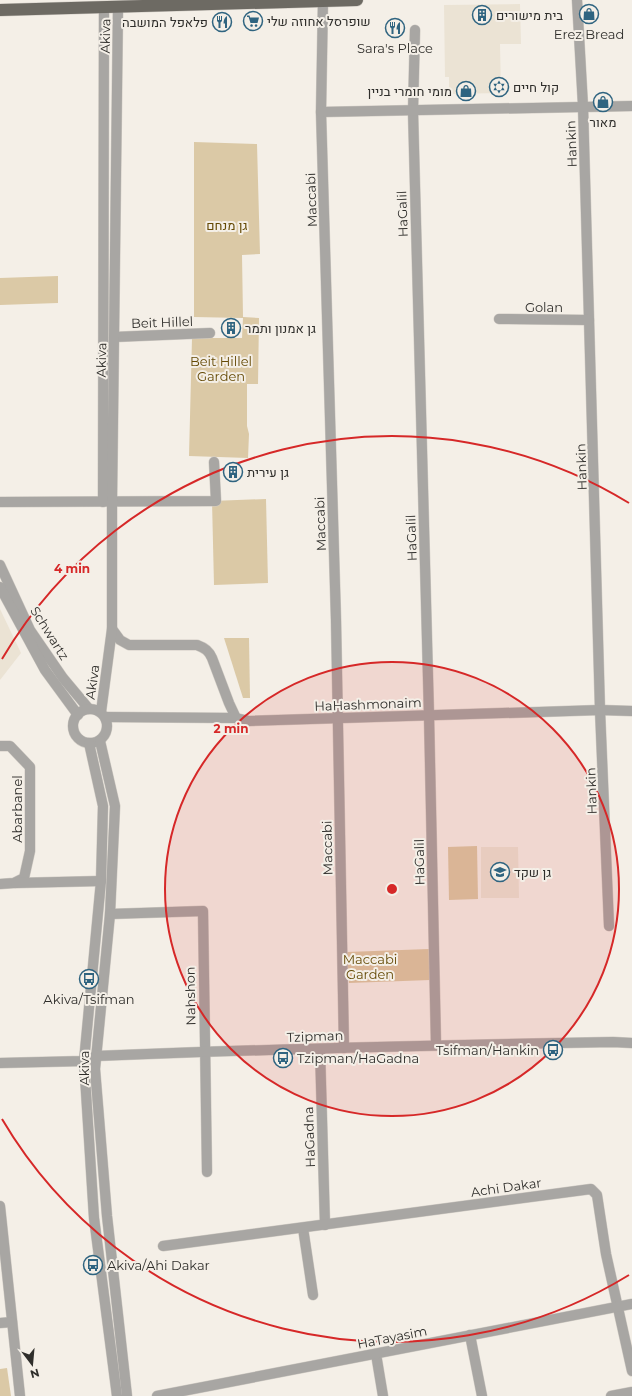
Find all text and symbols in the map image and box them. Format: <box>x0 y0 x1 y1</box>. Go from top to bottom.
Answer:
shop icon: Erez Bread <box>578 3 600 25</box>
building icon: בית מישורים <box>471 4 493 26</box>
place label: בית מישורים <box>496 7 563 23</box>
supermarket icon: שופרסל אחוזה שלי <box>242 10 264 32</box>
restaurant icon: פלאפל המושבה <box>211 11 233 33</box>
place label: שופרסל אחוזה שלי <box>267 13 371 29</box>
place label: פלאפל המושבה <box>122 14 208 30</box>
restaurant icon: Sara's Place <box>384 17 406 39</box>
street label: Akiva <box>97 18 113 54</box>
place label: Erez Bread <box>554 26 624 42</box>
place label: Sara's Place <box>357 40 433 56</box>
synagogue icon: קול חיים <box>488 76 510 98</box>
place label: קול חיים <box>513 79 559 95</box>
shop icon: מומי חומרי בניין <box>455 80 477 102</box>
place label: מומי חומרי בניין <box>368 83 452 99</box>
shop icon: מאור <box>592 91 614 113</box>
place label: מאור <box>590 114 616 130</box>
street label: Hankin <box>562 120 580 168</box>
street label: Maccabi <box>302 172 320 228</box>
street label: HaGalil <box>393 191 411 237</box>
park label: גן מנחם <box>206 217 248 233</box>
street label: Golan <box>525 299 563 315</box>
street label: Beit Hillel <box>131 313 193 331</box>
building icon: גן אמנון ותמר <box>220 317 242 339</box>
place label: גן אמנון ותמר <box>245 320 316 336</box>
street label: Akiva <box>93 342 109 378</box>
park label: Beit Hillel Garden <box>190 353 252 384</box>
street label: Hankin <box>572 443 590 491</box>
building icon: גן עירית <box>222 461 244 483</box>
place label: גן עירית <box>247 464 289 480</box>
street label: Maccabi <box>311 496 329 552</box>
street label: HaGalil <box>402 515 420 561</box>
text: 4 min <box>54 561 90 576</box>
street label: Schwartz <box>27 603 73 663</box>
street label: Akiva <box>82 664 102 700</box>
street label: HaHashmonaim <box>314 694 422 714</box>
text: 2 min <box>214 721 248 736</box>
street label: Hankin <box>582 767 600 815</box>
street label: Abarbanel <box>9 775 25 843</box>
street label: Maccabi <box>319 821 335 875</box>
street label: HaGalil <box>411 839 427 885</box>
school or university icon: גן שקד <box>489 861 511 883</box>
place label: גן שקד <box>514 864 551 880</box>
centre of rings <box>385 882 399 896</box>
park label: Maccabi Garden <box>343 951 397 982</box>
street label: Nahshon <box>181 966 199 1026</box>
bus stop icon: Akiva/Tsifman <box>78 968 100 990</box>
place label: Akiva/Tsifman <box>43 991 135 1007</box>
street label: Tzipman <box>286 1027 344 1045</box>
bus stop icon: Tsifman/Hankin <box>542 1039 564 1061</box>
place label: Tsifman/Hankin <box>436 1042 539 1058</box>
bus stop icon: Tzipman/HaGadna <box>272 1047 294 1069</box>
street label: Akiva <box>76 1050 92 1086</box>
place label: Tzipman/HaGadna <box>297 1050 419 1066</box>
street label: HaGadna <box>300 1106 318 1168</box>
street label: Achi Dakar <box>470 1174 542 1200</box>
bus stop icon: Akiva/Ahi Dakar <box>82 1254 104 1276</box>
place label: Akiva/Ahi Dakar <box>107 1257 210 1273</box>
street label: HaTayasim <box>356 1322 428 1352</box>
north arrow <box>12 1344 52 1384</box>
text: N <box>29 1366 41 1382</box>

